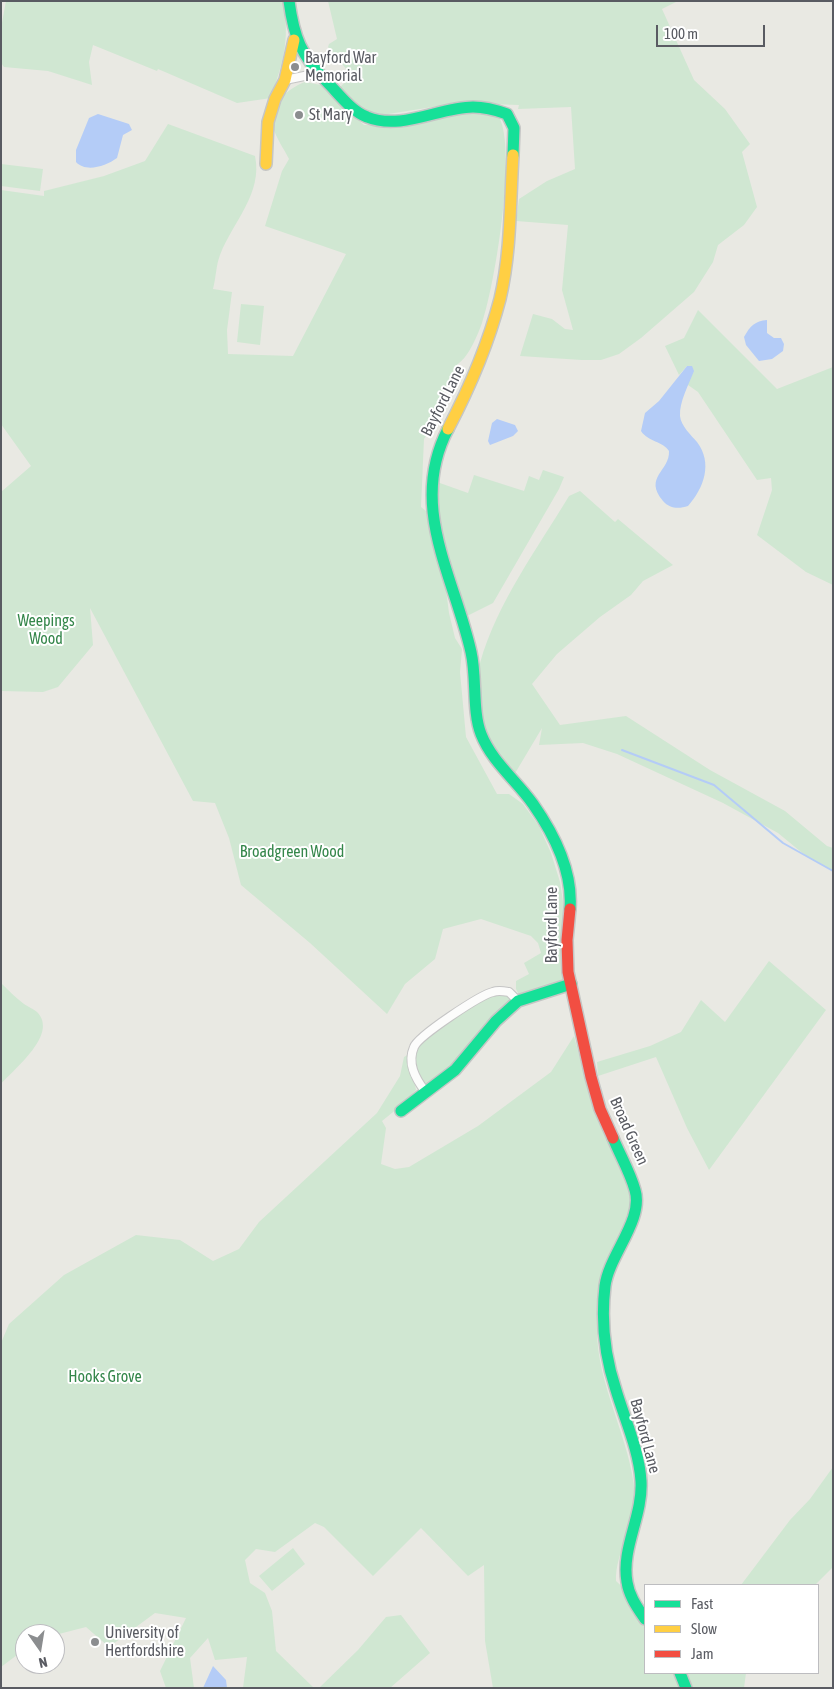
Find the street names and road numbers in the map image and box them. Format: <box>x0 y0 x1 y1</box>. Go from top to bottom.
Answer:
street label: Bayford Lane <box>417 362 469 440</box>
street label: Bayford Lane <box>542 887 562 963</box>
street label: Broad Green <box>605 1094 653 1168</box>
street label: Bayford Lane <box>626 1396 664 1476</box>

